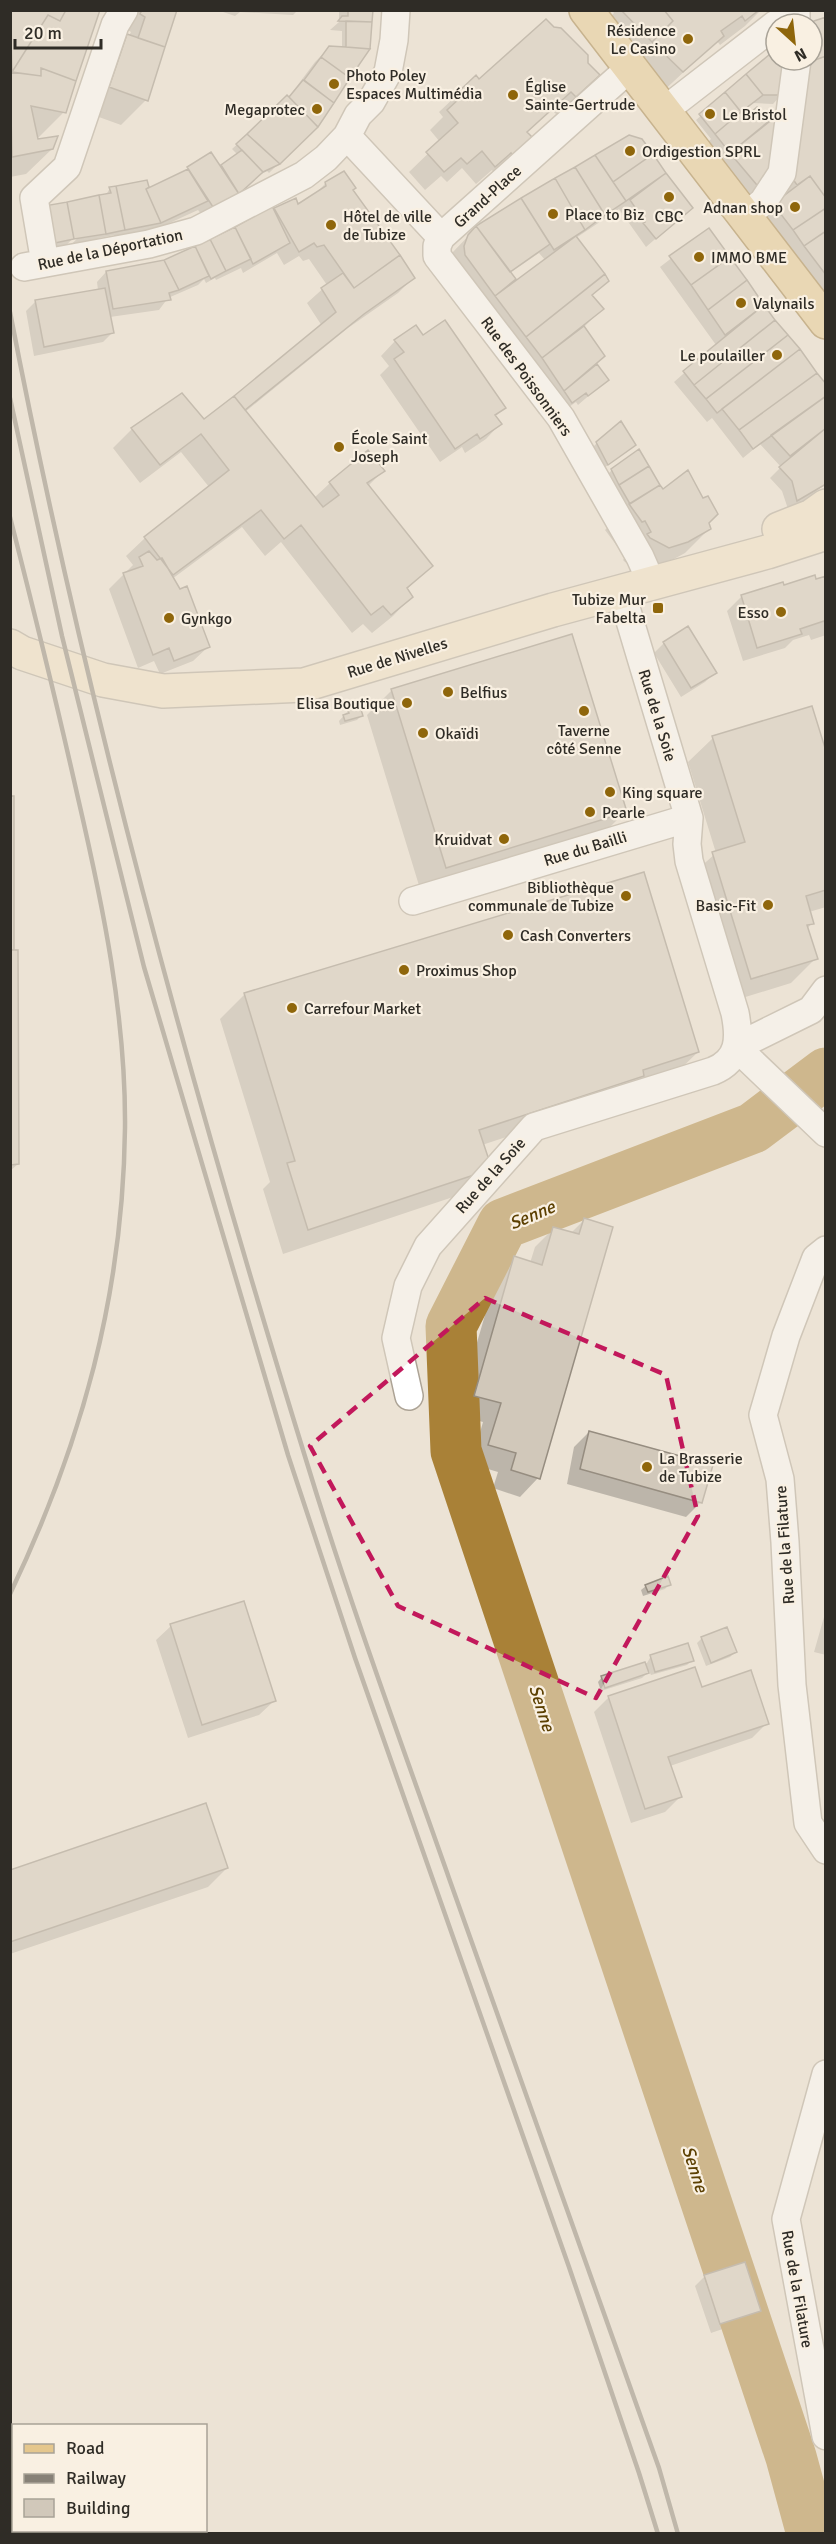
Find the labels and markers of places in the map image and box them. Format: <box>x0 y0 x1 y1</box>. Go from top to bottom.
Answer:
place label: Résidence Le Casino <box>607 21 676 59</box>
marker: Résidence Le Casino <box>681 32 695 46</box>
place label: Photo Poley Espaces Multimédia <box>346 66 482 104</box>
marker: Photo Poley Espaces Multimédia <box>327 77 341 91</box>
place label: Église Sainte-Gertrude <box>525 77 635 115</box>
marker: Église Sainte-Gertrude <box>506 88 520 102</box>
place label: Megaprotec <box>224 100 305 120</box>
marker: Megaprotec <box>310 102 324 116</box>
place label: Le Bristol <box>722 105 787 125</box>
marker: Le Bristol <box>703 107 717 121</box>
place label: Ordigestion SPRL <box>642 142 761 162</box>
marker: Ordigestion SPRL <box>623 144 637 158</box>
marker: CBC <box>662 190 676 204</box>
place label: Adnan shop <box>703 198 783 218</box>
marker: Adnan shop <box>788 200 802 214</box>
place label: Place to Biz <box>565 205 644 225</box>
place label: Hôtel de ville de Tubize <box>343 207 432 245</box>
marker: Place to Biz <box>546 207 560 221</box>
place label: CBC <box>655 207 684 227</box>
marker: Hôtel de ville de Tubize <box>324 218 338 232</box>
place label: IMMO BME <box>711 248 787 268</box>
marker: IMMO BME <box>692 250 706 264</box>
place label: Valynails <box>753 294 815 314</box>
marker: Valynails <box>734 296 748 310</box>
place label: Le poulailler <box>680 346 765 366</box>
marker: Le poulailler <box>770 348 784 362</box>
place label: École Saint Joseph <box>351 429 428 467</box>
marker: École Saint Joseph <box>332 440 346 454</box>
place label: Tubize Mur Fabelta <box>572 590 646 628</box>
marker: Tubize Mur Fabelta <box>651 601 665 615</box>
place label: Esso <box>738 603 769 623</box>
marker: Esso <box>774 605 788 619</box>
place label: Gynkgo <box>181 609 232 629</box>
marker: Gynkgo <box>162 611 176 625</box>
place label: Belfius <box>460 683 507 703</box>
marker: Belfius <box>441 685 455 699</box>
place label: Elisa Boutique <box>296 694 395 714</box>
marker: Elisa Boutique <box>400 696 414 710</box>
marker: Taverne côté Senne <box>577 704 591 718</box>
place label: Taverne côté Senne <box>547 721 621 759</box>
place label: Okaïdi <box>435 724 479 744</box>
marker: Okaïdi <box>416 726 430 740</box>
place label: King square <box>622 783 703 803</box>
marker: King square <box>603 785 617 799</box>
place label: Pearle <box>602 803 645 823</box>
marker: Pearle <box>583 805 597 819</box>
place label: Kruidvat <box>434 830 492 850</box>
marker: Kruidvat <box>497 832 511 846</box>
place label: Bibliothèque communale de Tubize <box>468 878 614 916</box>
marker: Bibliothèque communale de Tubize <box>619 889 633 903</box>
place label: Basic-Fit <box>695 896 756 916</box>
marker: Basic-Fit <box>761 898 775 912</box>
place label: Cash Converters <box>520 926 631 946</box>
marker: Cash Converters <box>501 928 515 942</box>
place label: Proximus Shop <box>416 961 517 981</box>
marker: Proximus Shop <box>397 963 411 977</box>
place label: Carrefour Market <box>304 999 421 1019</box>
marker: Carrefour Market <box>285 1001 299 1015</box>
place label: La Brasserie de Tubize <box>659 1449 743 1487</box>
marker: La Brasserie de Tubize <box>640 1460 654 1474</box>

